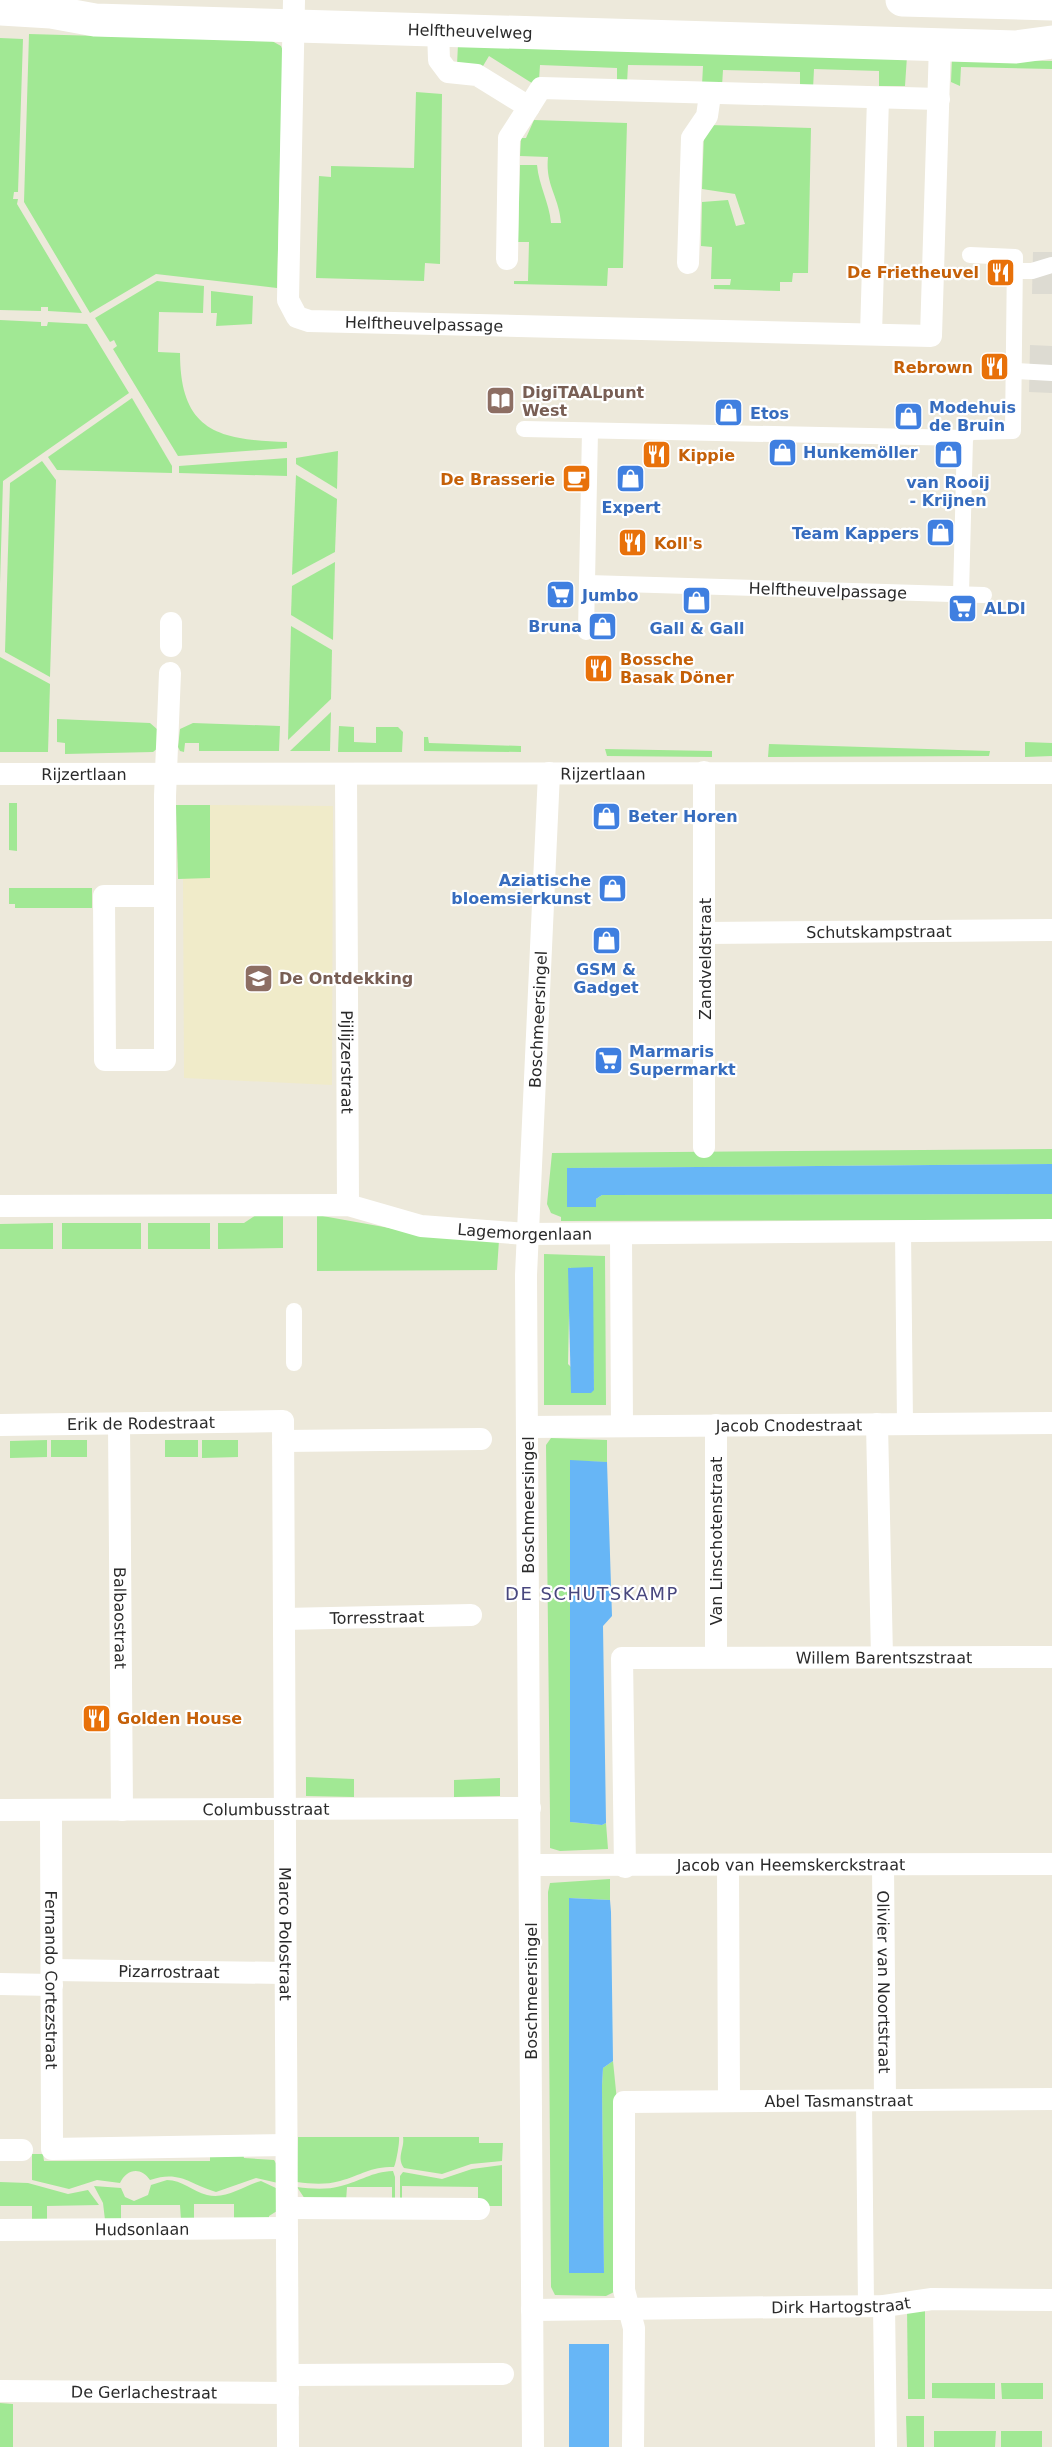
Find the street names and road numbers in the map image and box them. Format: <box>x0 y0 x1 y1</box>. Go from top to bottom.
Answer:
street label: Helftheuvelweg <box>407 20 533 43</box>
street label: Helftheuvelpassage <box>345 313 503 336</box>
street label: Helftheuvelpassage <box>748 579 907 603</box>
street label: Rijzertlaan <box>560 764 646 783</box>
street label: Rijzertlaan <box>41 765 127 784</box>
street label: Zandveldstraat <box>696 898 715 1020</box>
street label: Schutskampstraat <box>806 922 952 942</box>
street label: Boschmeersingel <box>526 950 551 1088</box>
street label: Pijlijzerstraat <box>337 1010 357 1114</box>
street label: Lagemorgenlaan <box>457 1220 592 1244</box>
street label: Erik de Rodestraat <box>67 1413 215 1434</box>
street label: Jacob Cnodestraat <box>715 1415 862 1436</box>
street label: Boschmeersingel <box>519 1436 538 1574</box>
street label: Van Linschotenstraat <box>707 1457 726 1625</box>
street label: Balbaostraat <box>110 1567 130 1669</box>
street label: Torresstraat <box>328 1607 425 1628</box>
street label: Willem Barentszstraat <box>796 1648 972 1668</box>
street label: Columbusstraat <box>203 1800 329 1819</box>
street label: Jacob van Heemskerckstraat <box>676 1855 905 1875</box>
street label: Marco Polostraat <box>275 1867 295 2001</box>
street label: Olivier van Noortstraat <box>873 1890 894 2074</box>
street label: Fernando Cortezstraat <box>41 1891 61 2069</box>
street label: Boschmeersingel <box>522 1922 541 2060</box>
street label: Pizarrostraat <box>118 1962 220 1982</box>
street label: Abel Tasmanstraat <box>764 2091 913 2111</box>
street label: Hudsonlaan <box>95 2220 189 2239</box>
street label: Dirk Hartogstraat <box>771 2293 912 2317</box>
street label: De Gerlachestraat <box>71 2382 217 2403</box>

